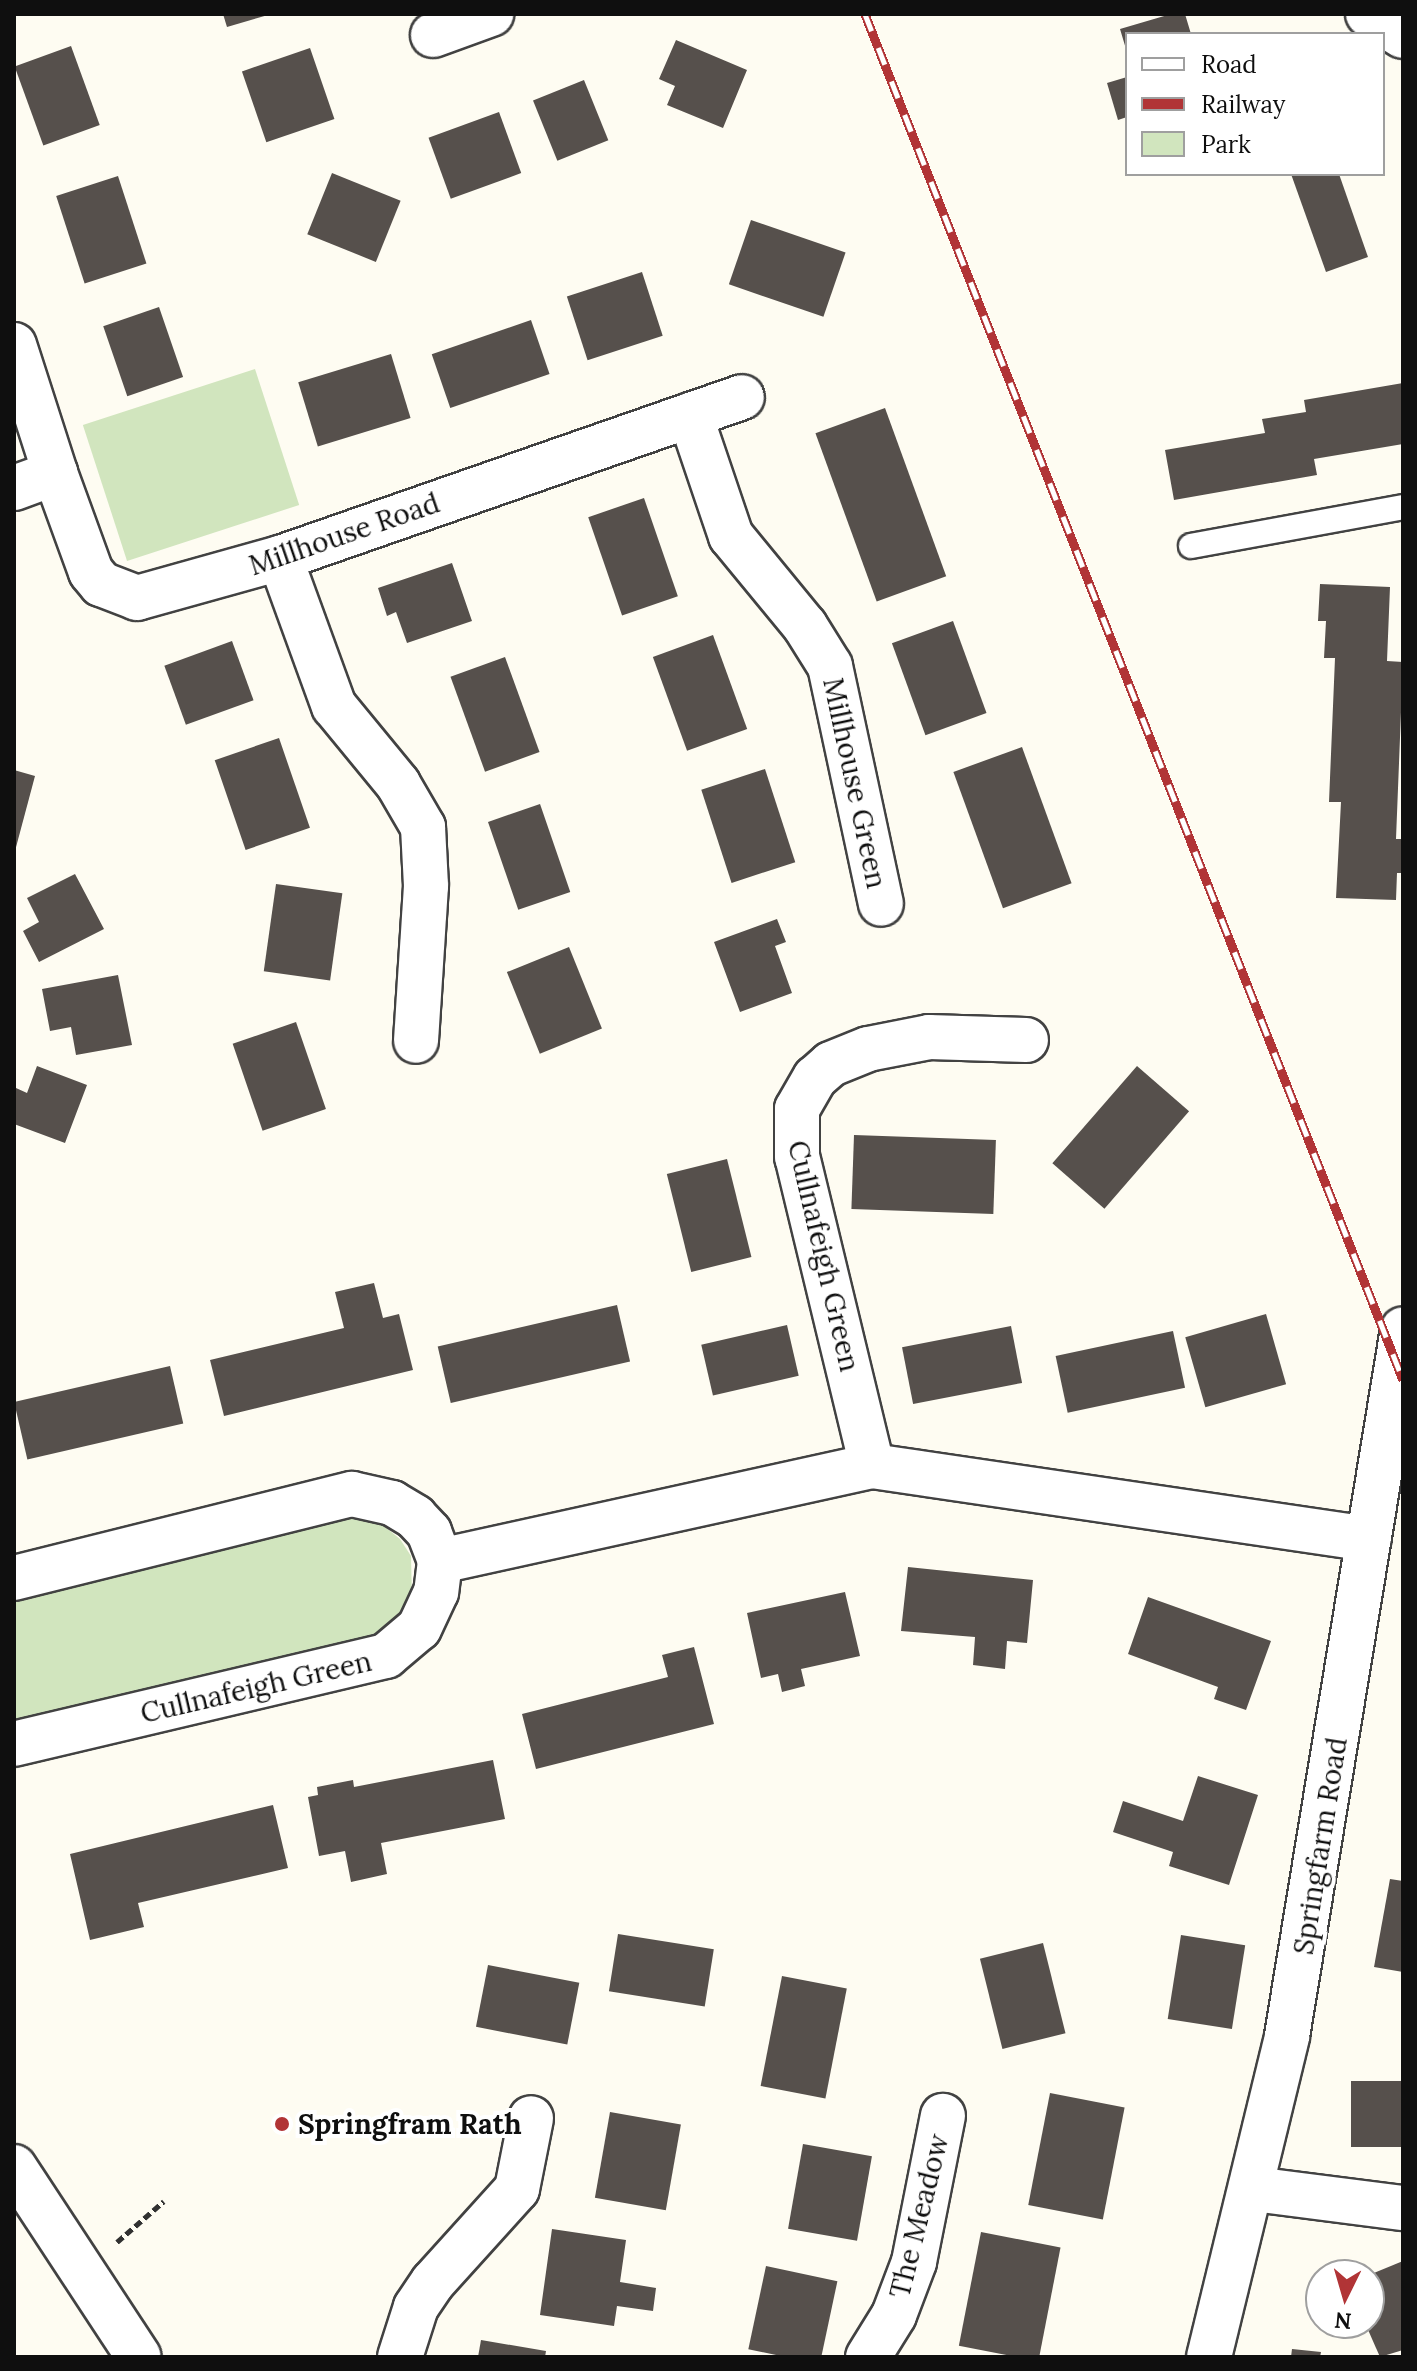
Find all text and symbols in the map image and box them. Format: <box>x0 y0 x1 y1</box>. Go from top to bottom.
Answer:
legend <box>1125 32 1385 176</box>
text: Road <box>1201 49 1257 80</box>
text: Railway <box>1201 89 1285 120</box>
text: Park <box>1201 129 1251 160</box>
street label: Millhouse Road <box>244 486 444 582</box>
street label: Millhouse Green <box>816 675 894 891</box>
street label: Cullnafeigh Green <box>781 1137 867 1375</box>
street label: Cullnafeigh Green <box>137 1644 375 1730</box>
street label: Springfarm Road <box>1286 1735 1354 1957</box>
place label: Springfram Rath <box>298 2107 522 2141</box>
marker: Springfram Rath <box>273 2115 291 2133</box>
street label: The Meadow <box>882 2131 956 2301</box>
north arrow <box>1305 2259 1385 2339</box>
text: N <box>1333 2306 1353 2336</box>

